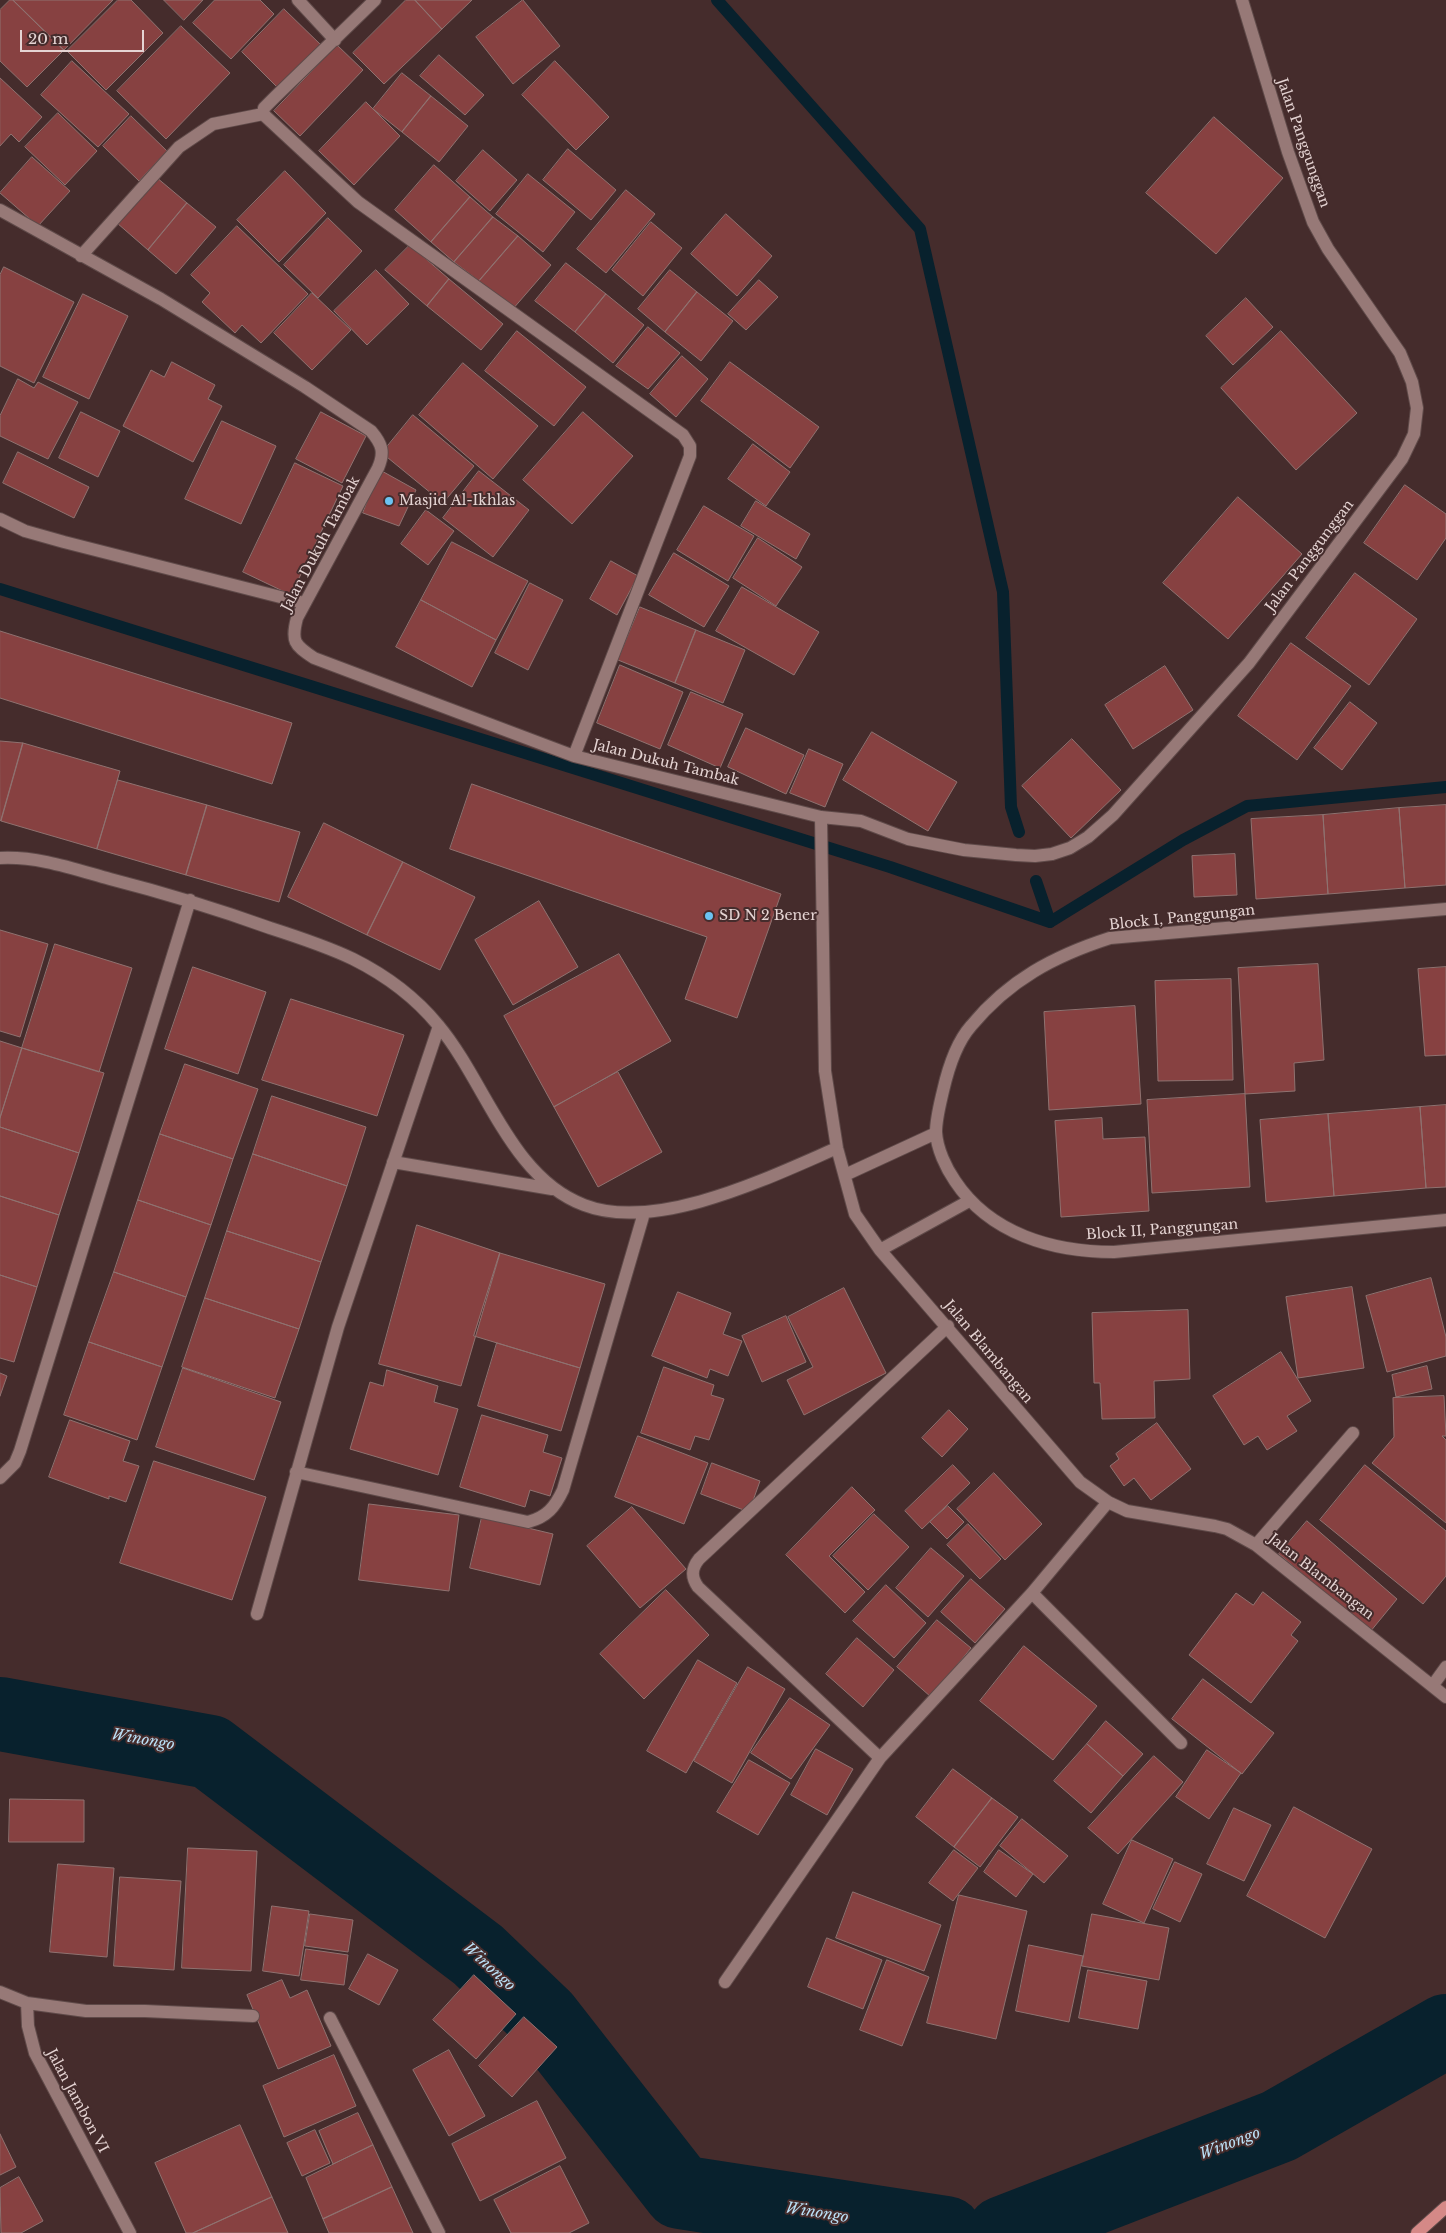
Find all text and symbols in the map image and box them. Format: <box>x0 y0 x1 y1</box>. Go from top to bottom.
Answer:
scale bar <box>22 20 146 52</box>
text: 20 m <box>28 29 68 48</box>
street label: Jalan Panggunggan <box>1273 76 1333 210</box>
street label: Jalan Dukuh Tambak <box>278 474 364 614</box>
place label: Masjid Al-Ikhlas <box>399 493 515 509</box>
marker: Masjid Al-Ikhlas <box>383 495 395 507</box>
street label: Jalan Panggunggan <box>1262 497 1358 615</box>
street label: Jalan Dukuh Tambak <box>591 737 741 789</box>
street label: Block I, Panggungan <box>1108 902 1256 934</box>
place label: SD N 2 Bener <box>719 908 817 924</box>
marker: SD N 2 Bener <box>703 910 715 922</box>
street label: Block II, Panggungan <box>1085 1216 1239 1244</box>
street label: Jalan Blambangan <box>940 1297 1036 1407</box>
street label: Jalan Blambangan <box>1265 1531 1377 1623</box>
water label: Winongo <box>110 1726 176 1754</box>
water label: Winongo <box>459 1939 519 1995</box>
street label: Jalan Jambon VI <box>43 2046 111 2156</box>
water label: Winongo <box>1197 2124 1263 2164</box>
water label: Winongo <box>784 2199 850 2227</box>

